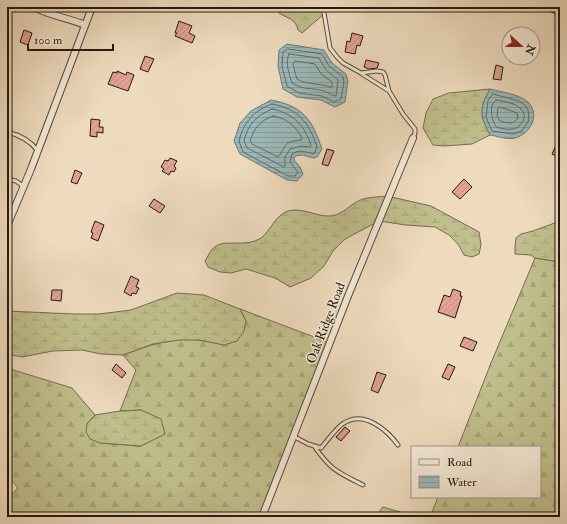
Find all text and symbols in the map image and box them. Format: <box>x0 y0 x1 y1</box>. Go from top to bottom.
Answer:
scale bar <box>28 26 113 52</box>
north arrow <box>501 26 541 66</box>
text: 100 m <box>34 33 63 48</box>
text: N <box>522 42 538 58</box>
street label: Oak Ridge Road <box>303 280 349 366</box>
legend <box>411 446 541 498</box>
text: Road <box>447 455 472 470</box>
text: Water <box>446 475 477 490</box>

